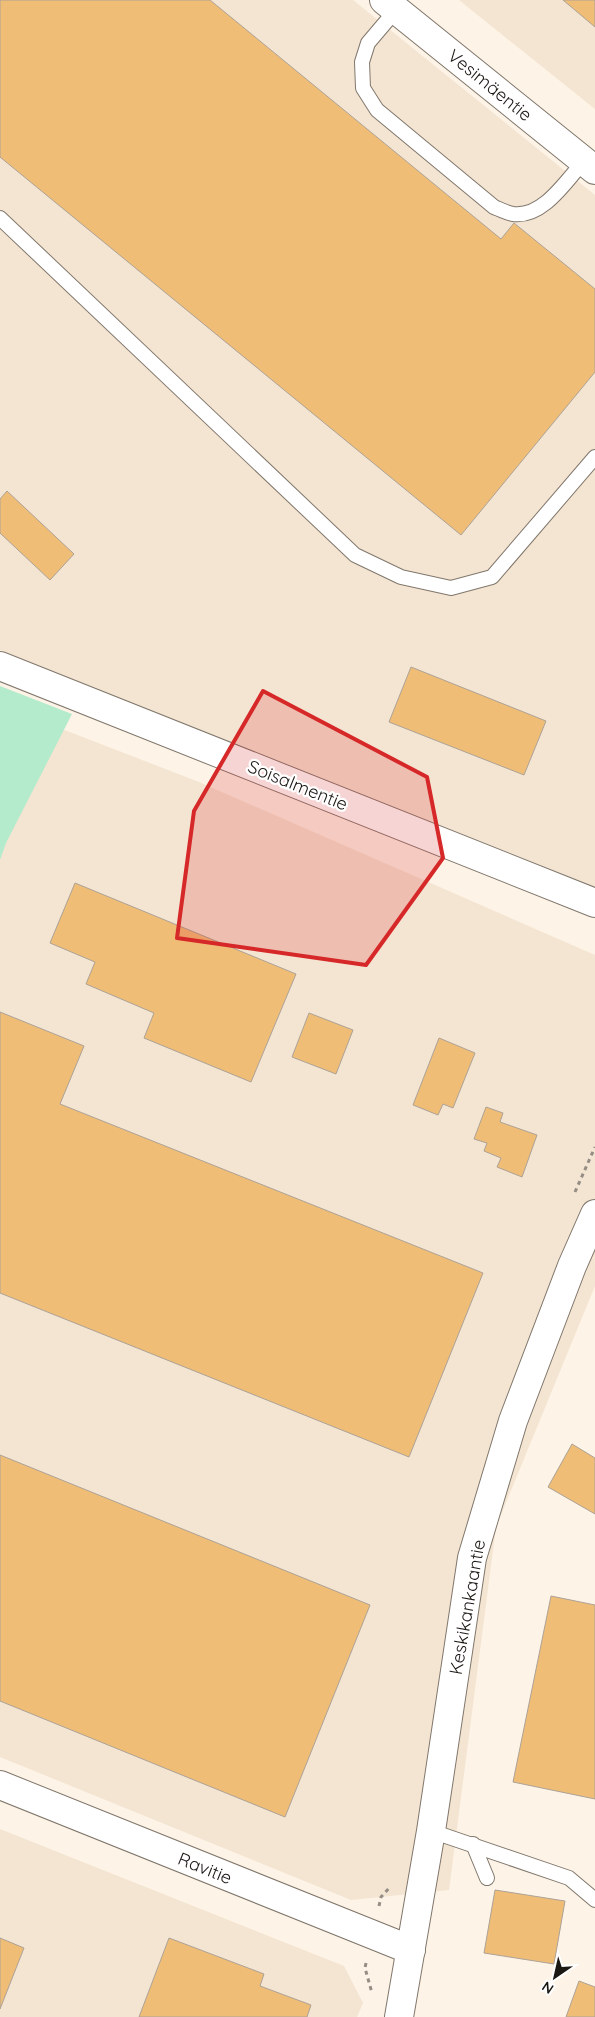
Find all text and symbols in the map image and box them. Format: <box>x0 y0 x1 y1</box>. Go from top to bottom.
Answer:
street label: Vesimäentie <box>443 44 537 126</box>
street label: Soisalmentie <box>245 755 351 815</box>
street label: Keskikankaantie <box>444 1538 490 1676</box>
street label: Ravitie <box>175 1847 235 1889</box>
north arrow <box>530 1952 580 2002</box>
text: N <box>538 1977 557 1998</box>

